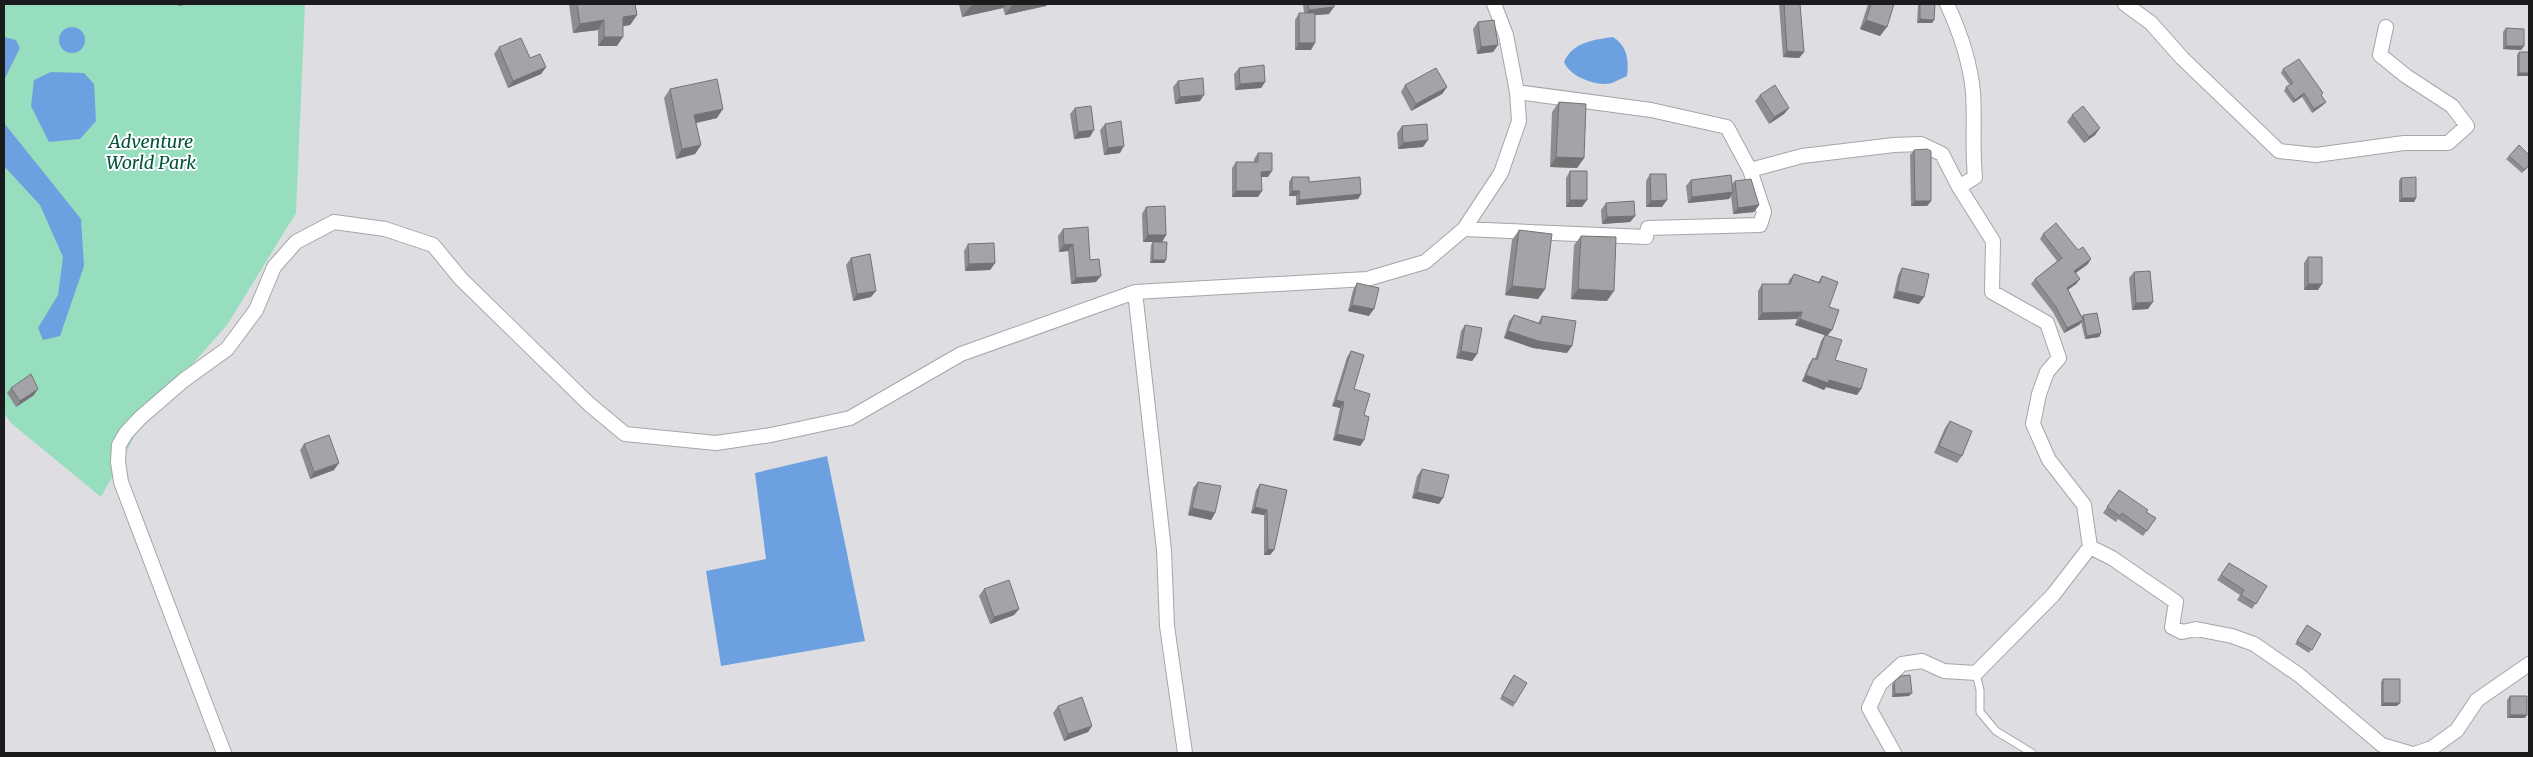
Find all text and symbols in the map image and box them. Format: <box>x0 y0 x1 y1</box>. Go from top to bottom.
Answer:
park label: Adventure World Park <box>106 130 196 174</box>

